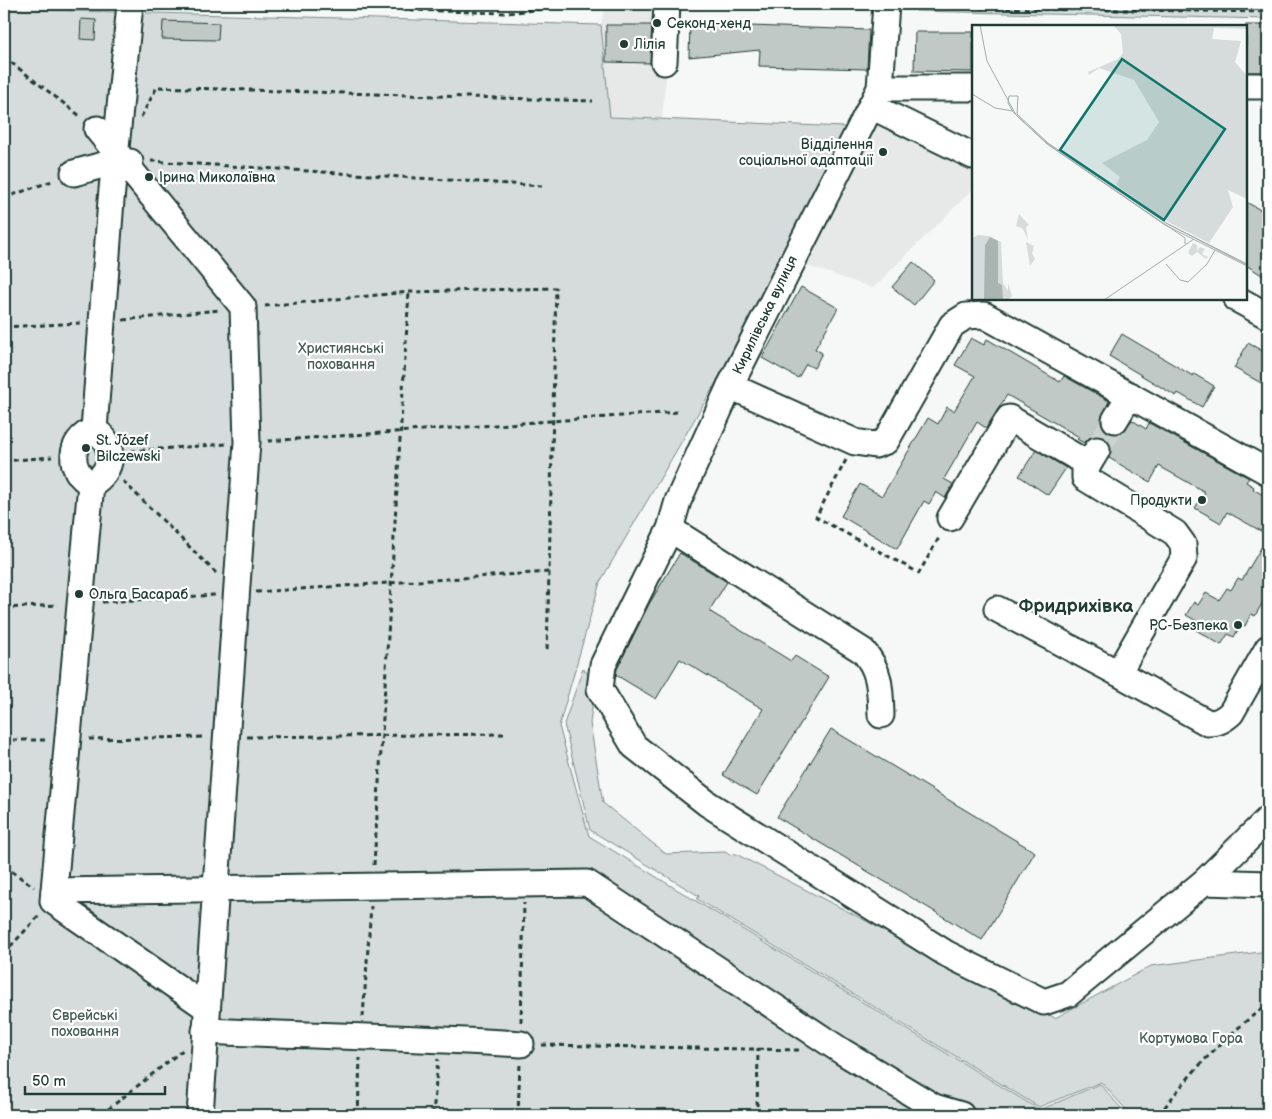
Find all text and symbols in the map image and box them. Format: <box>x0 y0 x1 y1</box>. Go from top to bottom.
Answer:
place label: Секонд-хенд <box>667 15 751 32</box>
marker: Секонд-хенд <box>651 17 663 29</box>
inset map <box>972 25 1247 300</box>
place label: Лілія <box>633 36 666 53</box>
marker: Лілія <box>618 38 630 50</box>
place label: Відділення соціальної адаптації <box>739 136 874 169</box>
marker: Відділення соціальної адаптації <box>877 146 889 158</box>
place label: Ірина Миколаївна <box>159 169 276 186</box>
marker: Ірина Миколаївна <box>143 171 155 183</box>
street label: Кирилівська вулиця <box>729 253 801 377</box>
park label: Християнські поховання <box>298 340 384 373</box>
place label: St. Józef Bilczewski <box>96 432 161 465</box>
marker: St. Józef Bilczewski <box>80 442 92 454</box>
place label: Продукти <box>1130 492 1192 509</box>
marker: Продукти <box>1196 494 1208 506</box>
place label: Ольга Басараб <box>89 586 188 603</box>
marker: Ольга Басараб <box>73 588 85 600</box>
district label: Фридрихівка <box>1019 595 1134 618</box>
place label: РС-Безпека <box>1149 617 1229 634</box>
marker: РС-Безпека <box>1232 619 1244 631</box>
park label: Єврейські поховання <box>51 1007 119 1040</box>
park label: Кортумова Гора <box>1139 1030 1244 1047</box>
scale bar <box>25 1064 165 1096</box>
text: 50 m <box>32 1072 66 1091</box>

